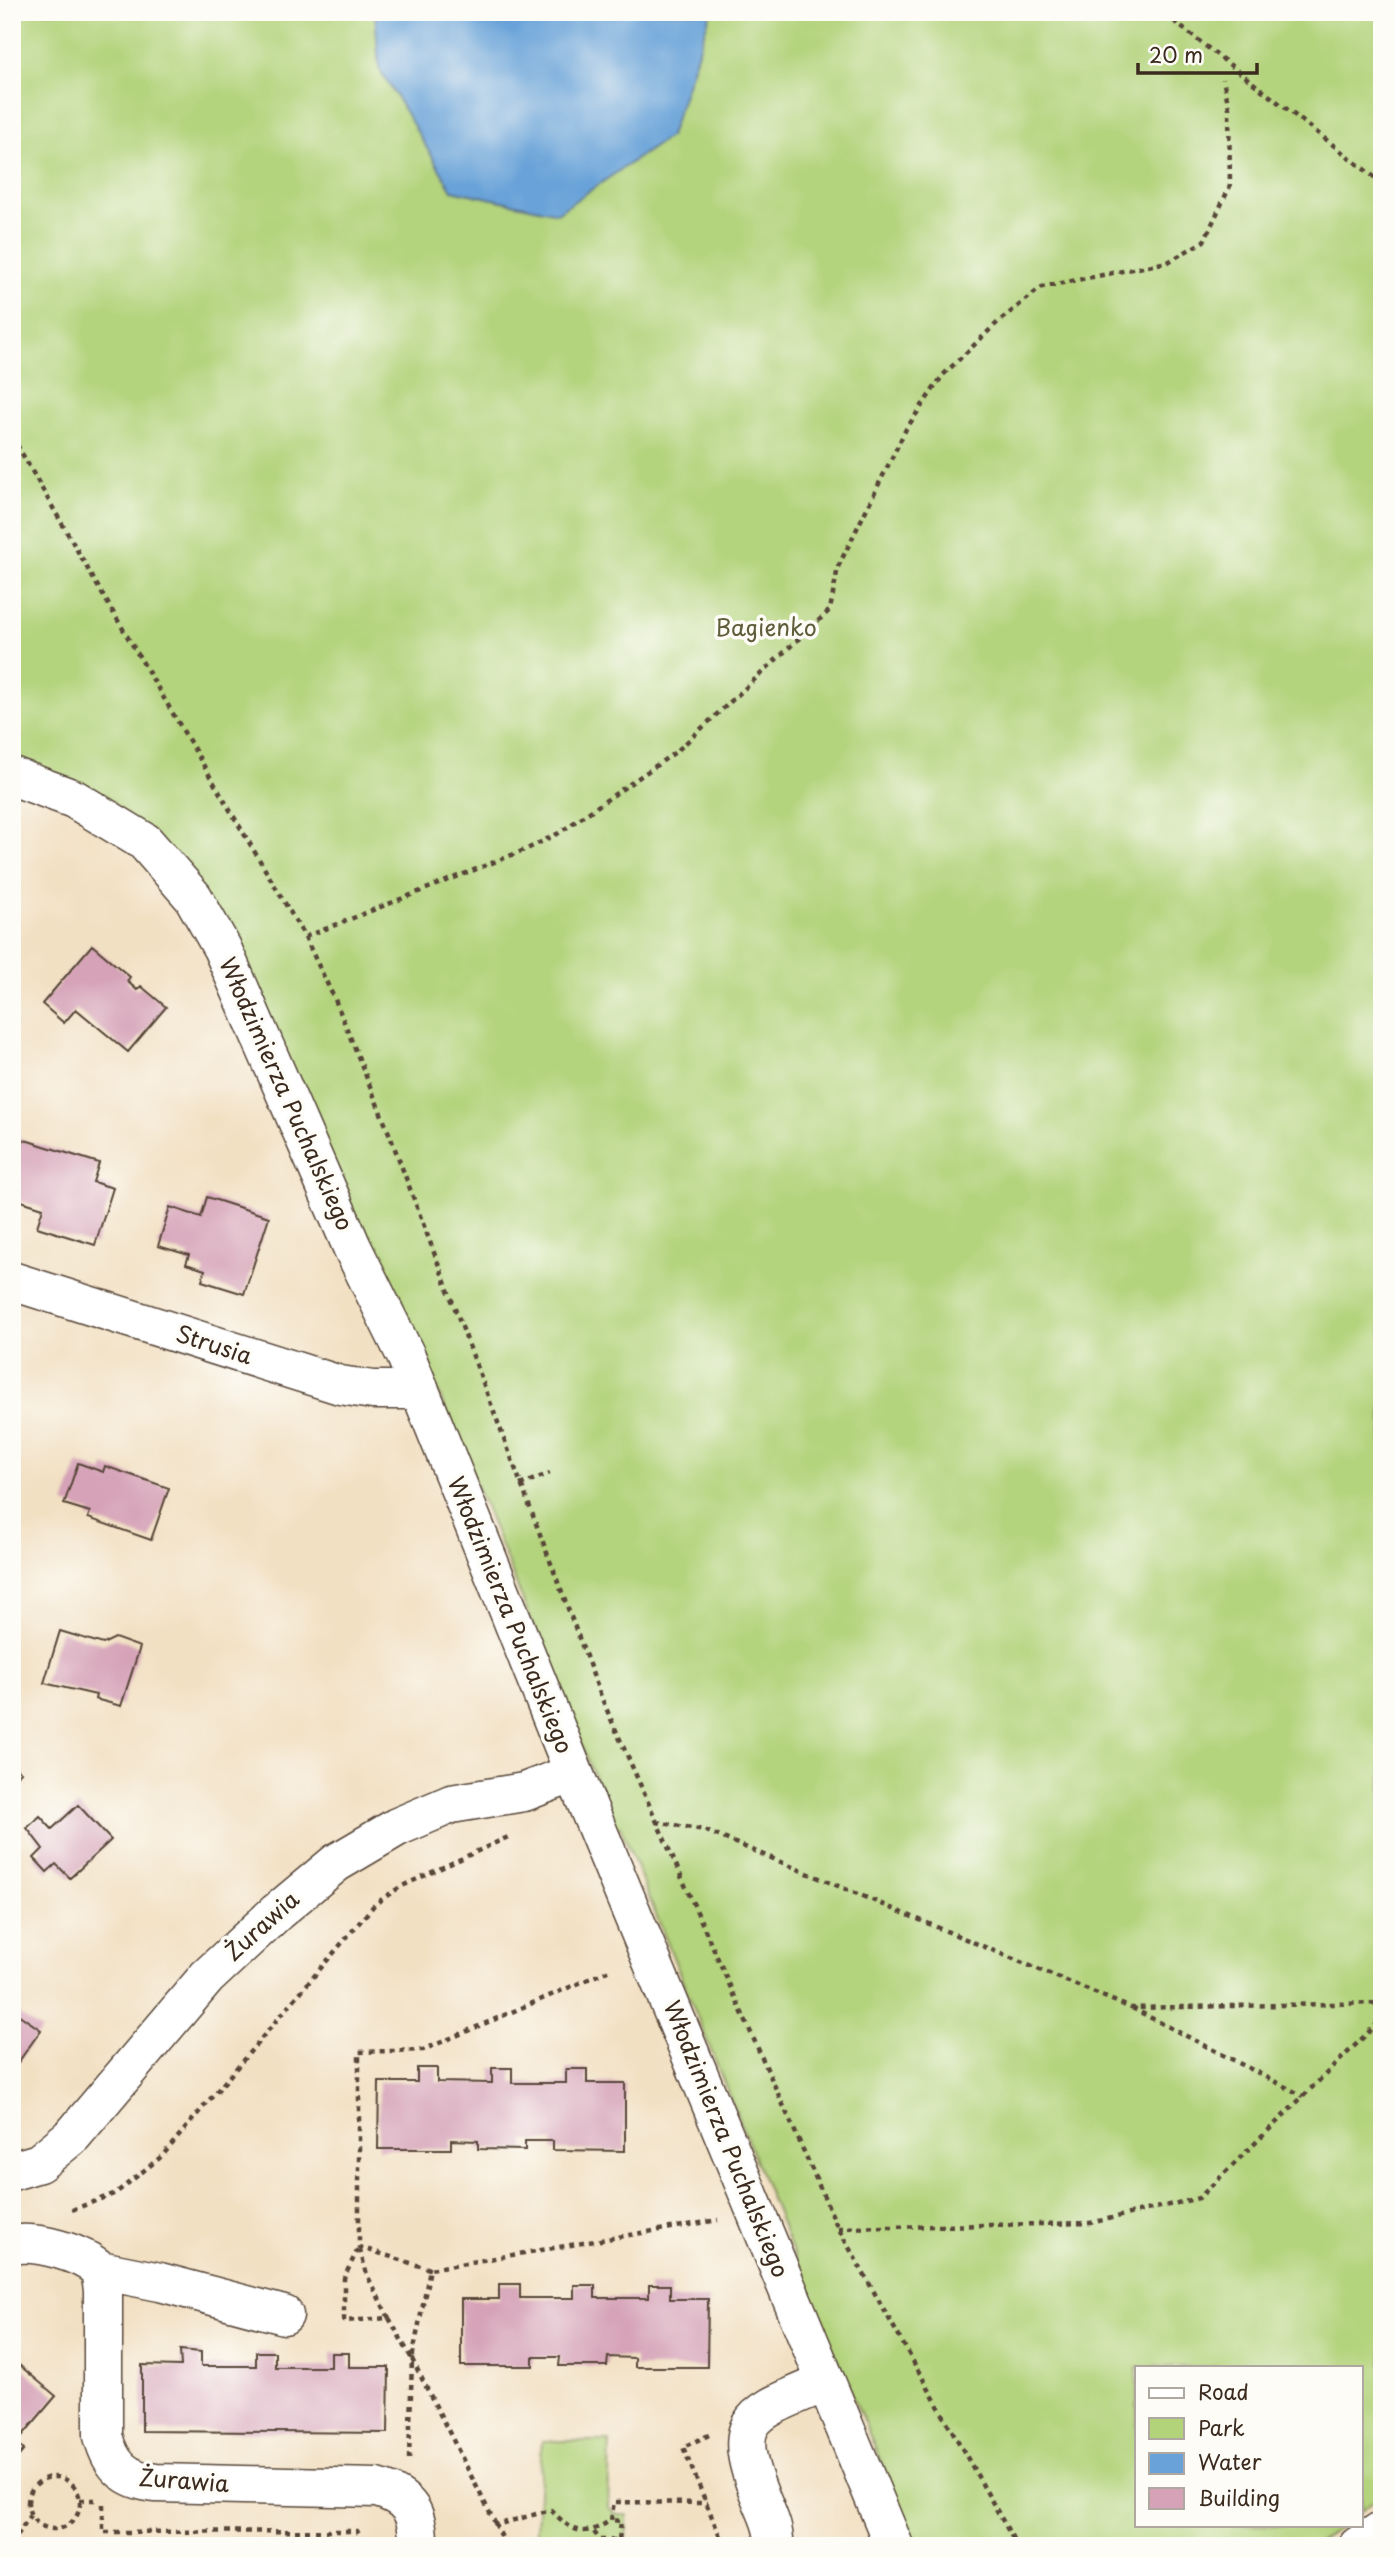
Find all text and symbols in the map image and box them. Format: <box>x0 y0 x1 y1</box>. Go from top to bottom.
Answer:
scale bar <box>1138 32 1258 76</box>
text: 20 m <box>1149 38 1203 70</box>
park label: Bagienko <box>715 609 817 644</box>
street label: Włodzimierza Puchalskiego <box>211 951 364 1236</box>
street label: Strusia <box>172 1315 257 1372</box>
street label: Włodzimierza Puchalskiego <box>440 1471 583 1758</box>
street label: Żurawia <box>216 1882 306 1968</box>
street label: Włodzimierza Puchalskiego <box>656 1995 799 2282</box>
legend <box>1135 2366 1362 2526</box>
text: Road <box>1198 2375 1249 2407</box>
text: Park <box>1198 2411 1245 2443</box>
text: Water <box>1198 2445 1262 2477</box>
street label: Żurawia <box>138 2459 231 2500</box>
text: Building <box>1198 2481 1280 2513</box>

